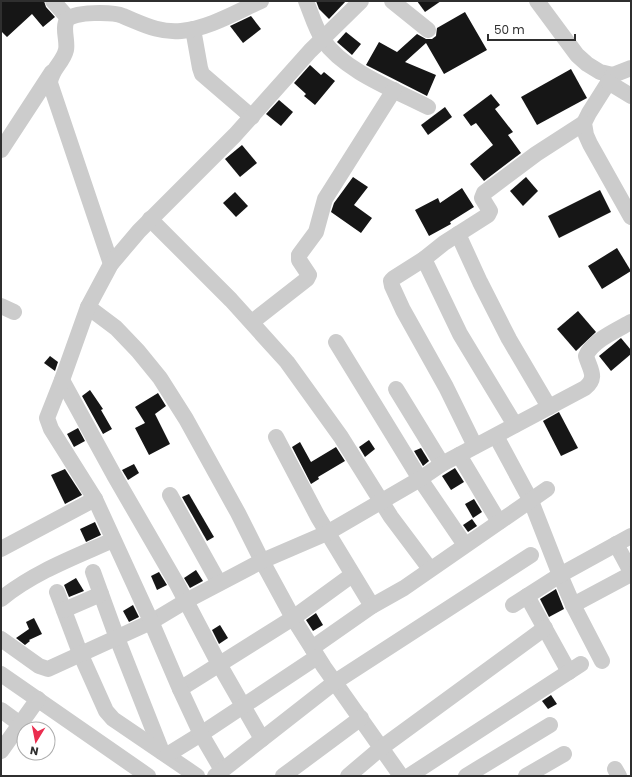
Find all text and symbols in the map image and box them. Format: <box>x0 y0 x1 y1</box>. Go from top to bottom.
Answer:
scale bar <box>488 16 575 42</box>
text: 50 m <box>494 21 525 38</box>
north arrow <box>16 721 56 761</box>
text: N <box>29 742 40 759</box>

